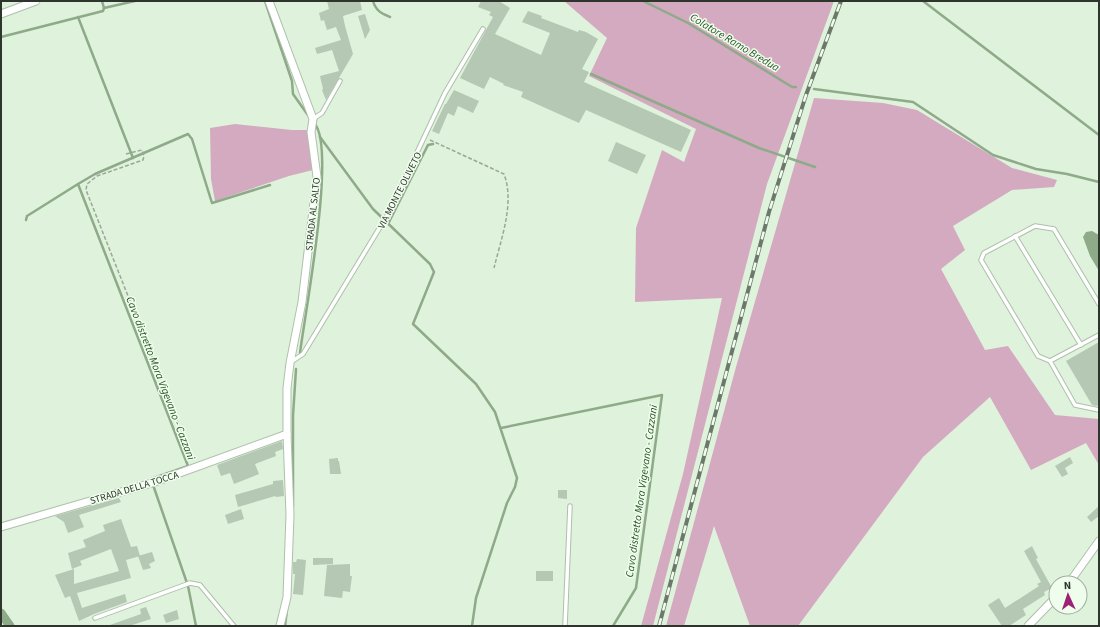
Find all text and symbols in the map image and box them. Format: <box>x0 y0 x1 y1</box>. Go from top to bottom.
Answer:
water label: Colatore Ramo Bredua <box>687 10 782 75</box>
street label: VIA MONTE OLIVETO <box>374 149 425 231</box>
street label: STRADA AL SALTO <box>302 176 324 251</box>
water label: Cavo distretto Mora Vigevano - Cazzani <box>122 294 199 462</box>
water label: Cavo distretto Mora Vigevano - Cazzani <box>622 403 661 578</box>
street label: STRADA DELLA TOCCA <box>88 468 181 508</box>
north arrow <box>1048 575 1088 615</box>
text: N <box>1063 578 1072 593</box>

